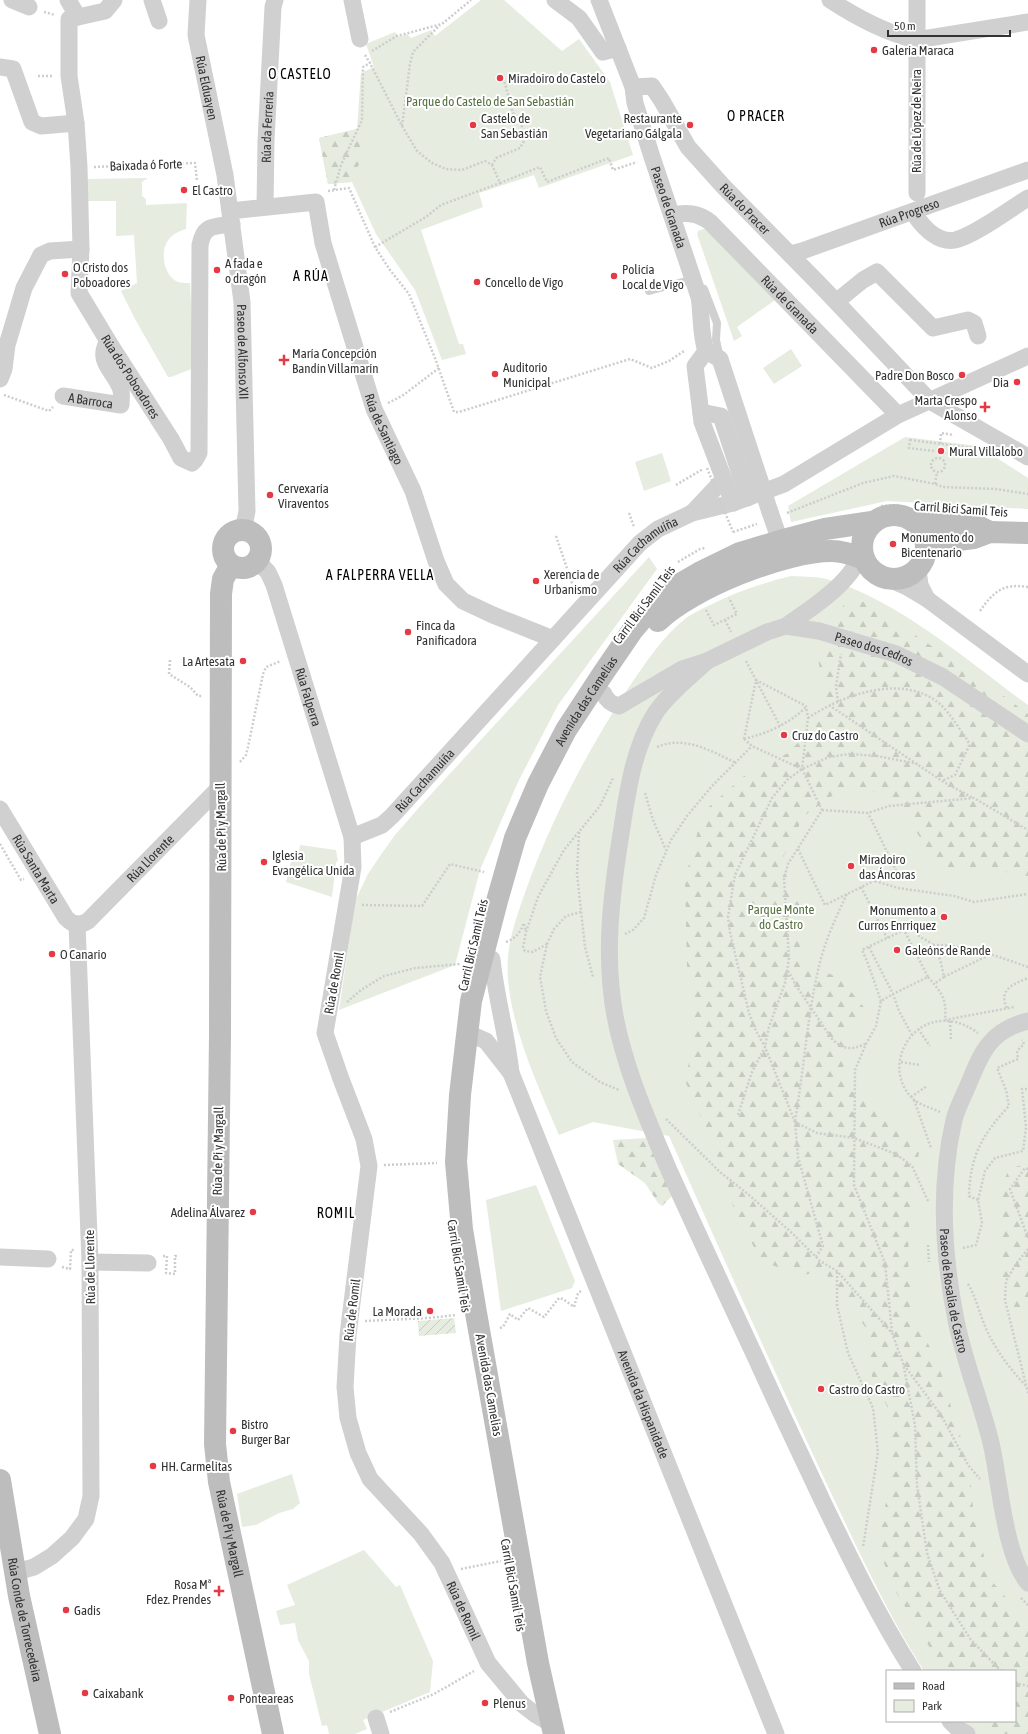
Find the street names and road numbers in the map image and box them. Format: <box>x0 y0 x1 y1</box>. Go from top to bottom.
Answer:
street label: Rúa Elduayen <box>193 54 221 121</box>
street label: Rúa de López de Neira <box>909 69 924 173</box>
street label: Rúa da Ferrería <box>258 91 276 163</box>
street label: Baixada ó Forte <box>109 156 183 174</box>
street label: Paseo de Granada <box>648 164 690 250</box>
street label: Rúa do Pracer <box>717 180 774 237</box>
street label: Rúa Progreso <box>877 195 941 230</box>
street label: Rúa de Granada <box>759 272 822 337</box>
street label: Paseo de Alfonso XII <box>235 304 252 400</box>
street label: Rúa dos Poboadores <box>98 332 163 421</box>
street label: A Barroca <box>67 389 114 411</box>
street label: Rúa de Santiago <box>362 392 407 467</box>
street label: Carril Bici Samil Teis <box>914 498 1009 520</box>
street label: Rúa Cachamuíña <box>610 513 680 575</box>
street label: Carril Bici Samil Teis <box>610 563 679 647</box>
street label: Paseo dos Cedros <box>833 629 916 669</box>
street label: Avenida das Camelias <box>552 653 620 748</box>
street label: Rúa Falperra <box>293 666 325 728</box>
street label: Rúa Cachamuíña <box>392 745 457 815</box>
street label: Rúa de Pi y Margall <box>213 782 229 872</box>
street label: Rúa Llorente <box>123 831 177 885</box>
street label: Rúa Santa Marta <box>10 832 63 906</box>
street label: Carril Bici Samil Teis <box>455 897 491 992</box>
street label: Rúa de Romil <box>321 950 347 1015</box>
street label: Rúa de Pi y Margall <box>210 1106 226 1196</box>
street label: Carril Bici Samil Teis <box>444 1218 474 1314</box>
street label: Paseo de Rosalía de Castro <box>937 1228 971 1355</box>
street label: Rúa de Llorente <box>82 1230 98 1304</box>
street label: Rúa de Romil <box>341 1277 363 1342</box>
street label: Avenida das Camelias <box>473 1333 505 1438</box>
street label: Avenida da Hispanidade <box>615 1348 672 1461</box>
street label: Rúa de Pi y Margall <box>213 1488 247 1579</box>
street label: Carril Bici Samil Teis <box>497 1537 529 1633</box>
street label: Rúa Conde de Torrecedeira <box>5 1556 46 1683</box>
street label: Rúa de Romil <box>444 1579 484 1643</box>

